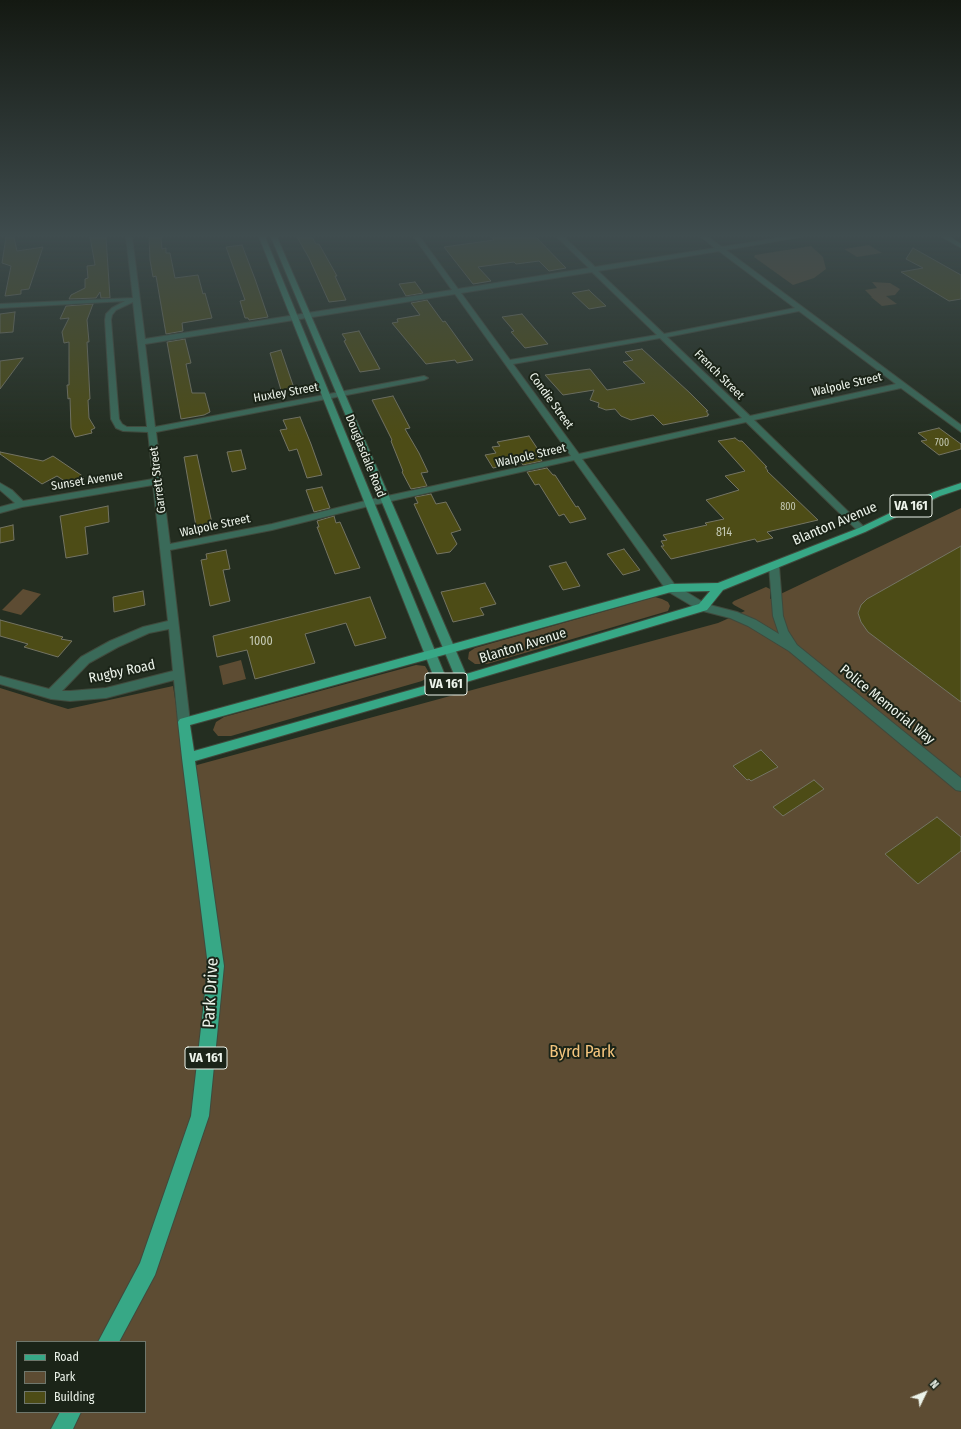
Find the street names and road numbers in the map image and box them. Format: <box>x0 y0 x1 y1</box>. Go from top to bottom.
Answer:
street label: French Street <box>691 347 747 403</box>
street label: Condie Street <box>526 370 576 432</box>
street label: Walpole Street <box>810 370 884 400</box>
street label: Huxley Street <box>253 380 319 406</box>
street label: Douglasdale Road <box>342 412 388 500</box>
street label: Walpole Street <box>494 441 568 471</box>
street label: Garrett Street <box>147 446 169 514</box>
street label: Sunset Avenue <box>50 468 124 494</box>
road number: VA 161 <box>890 495 932 517</box>
street label: Blanton Avenue <box>790 499 880 549</box>
street label: Walpole Street <box>178 512 252 540</box>
street label: Blanton Avenue <box>478 625 568 667</box>
street label: Rugby Road <box>87 657 157 687</box>
street label: Police Memorial Way <box>836 661 938 749</box>
road number: VA 161 <box>425 673 467 695</box>
street label: Park Drive <box>199 957 223 1029</box>
road number: VA 161 <box>185 1047 227 1069</box>

